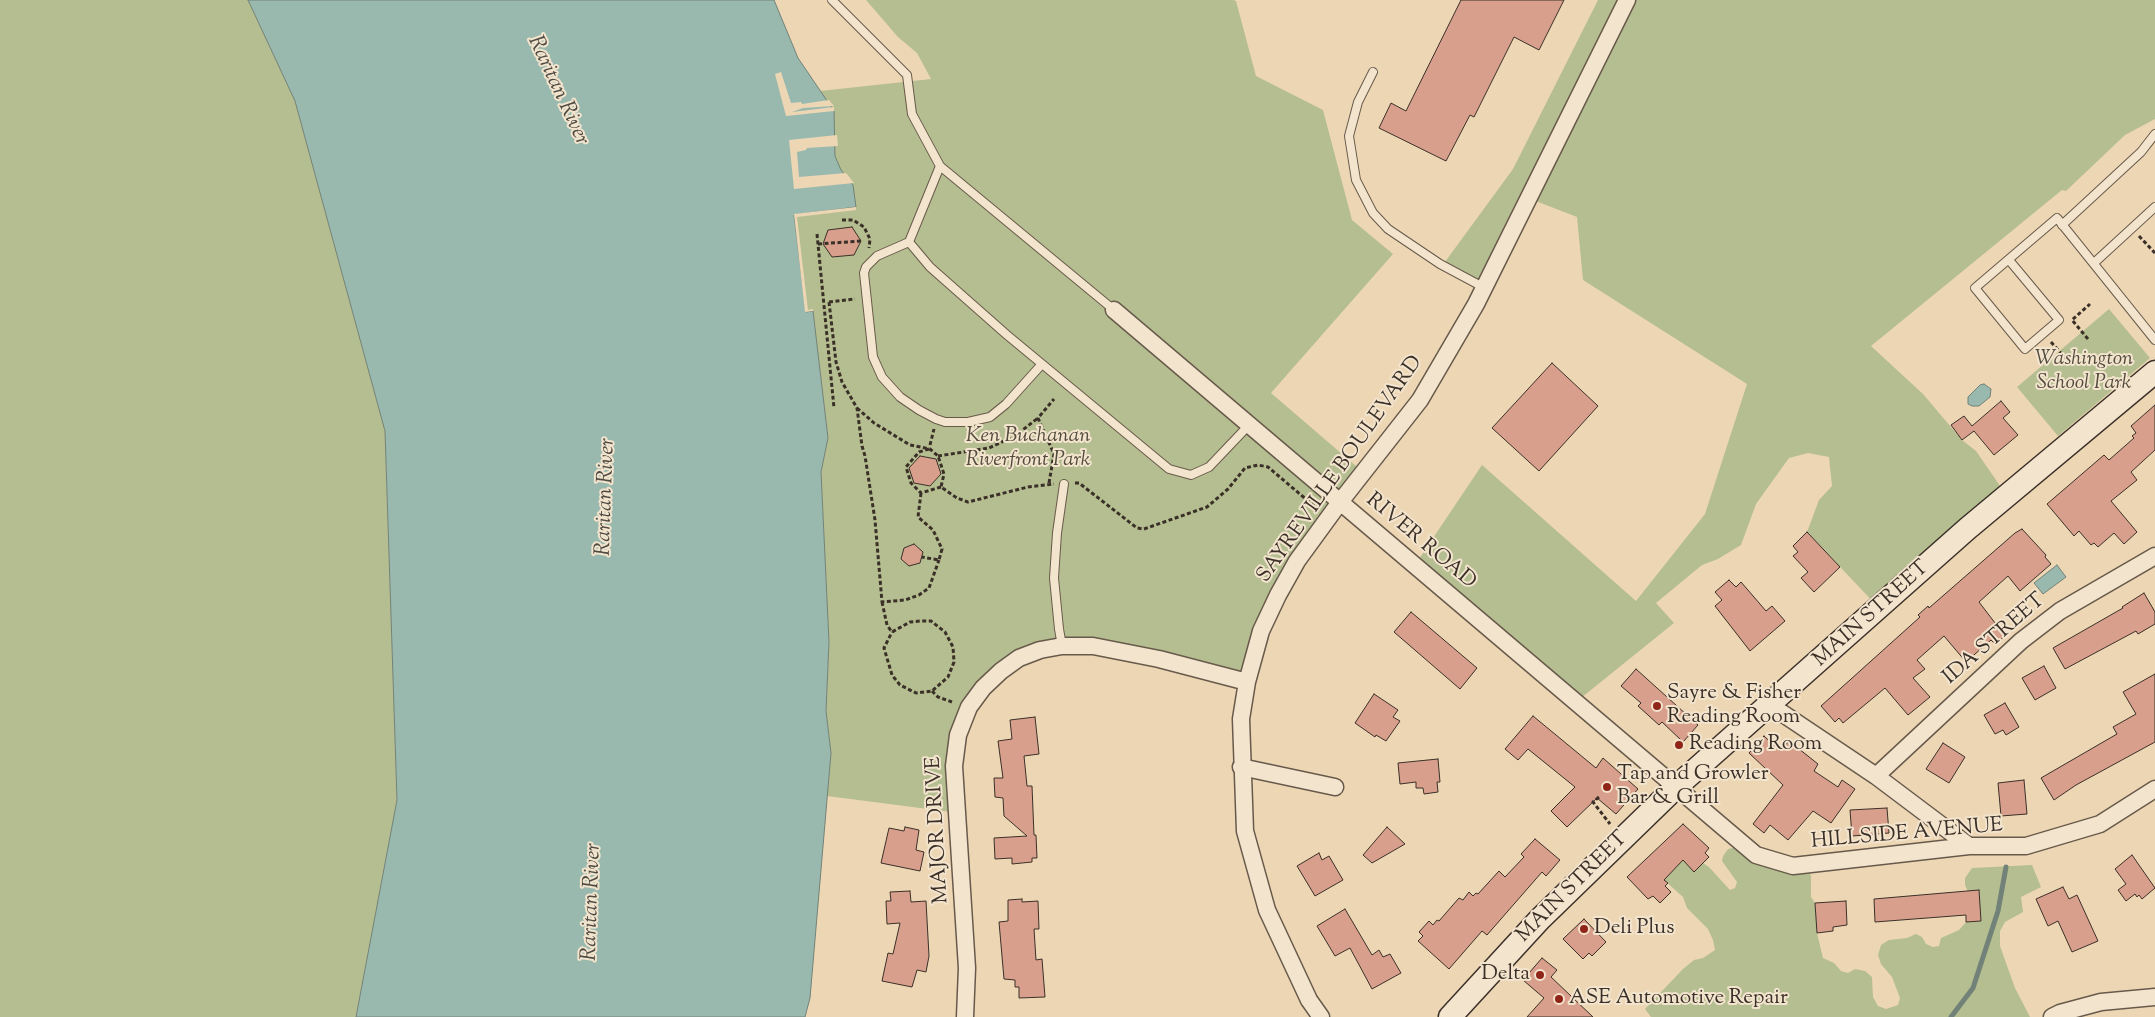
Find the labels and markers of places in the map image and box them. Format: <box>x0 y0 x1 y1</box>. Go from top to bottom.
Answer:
place label: Sayre & Fisher Reading Room <box>1667 681 1801 731</box>
marker: Sayre & Fisher Reading Room <box>1651 700 1663 712</box>
place label: Reading Room <box>1689 732 1822 758</box>
marker: Reading Room <box>1673 739 1685 751</box>
place label: Tap and Growler Bar & Grill <box>1617 762 1769 812</box>
marker: Tap and Growler Bar & Grill <box>1601 781 1613 793</box>
place label: Deli Plus <box>1594 916 1674 942</box>
marker: Deli Plus <box>1578 923 1590 935</box>
place label: Delta <box>1481 962 1530 988</box>
marker: Delta <box>1534 969 1546 981</box>
place label: ASE Automotive Repair <box>1569 986 1788 1012</box>
marker: ASE Automotive Repair <box>1553 993 1565 1005</box>

